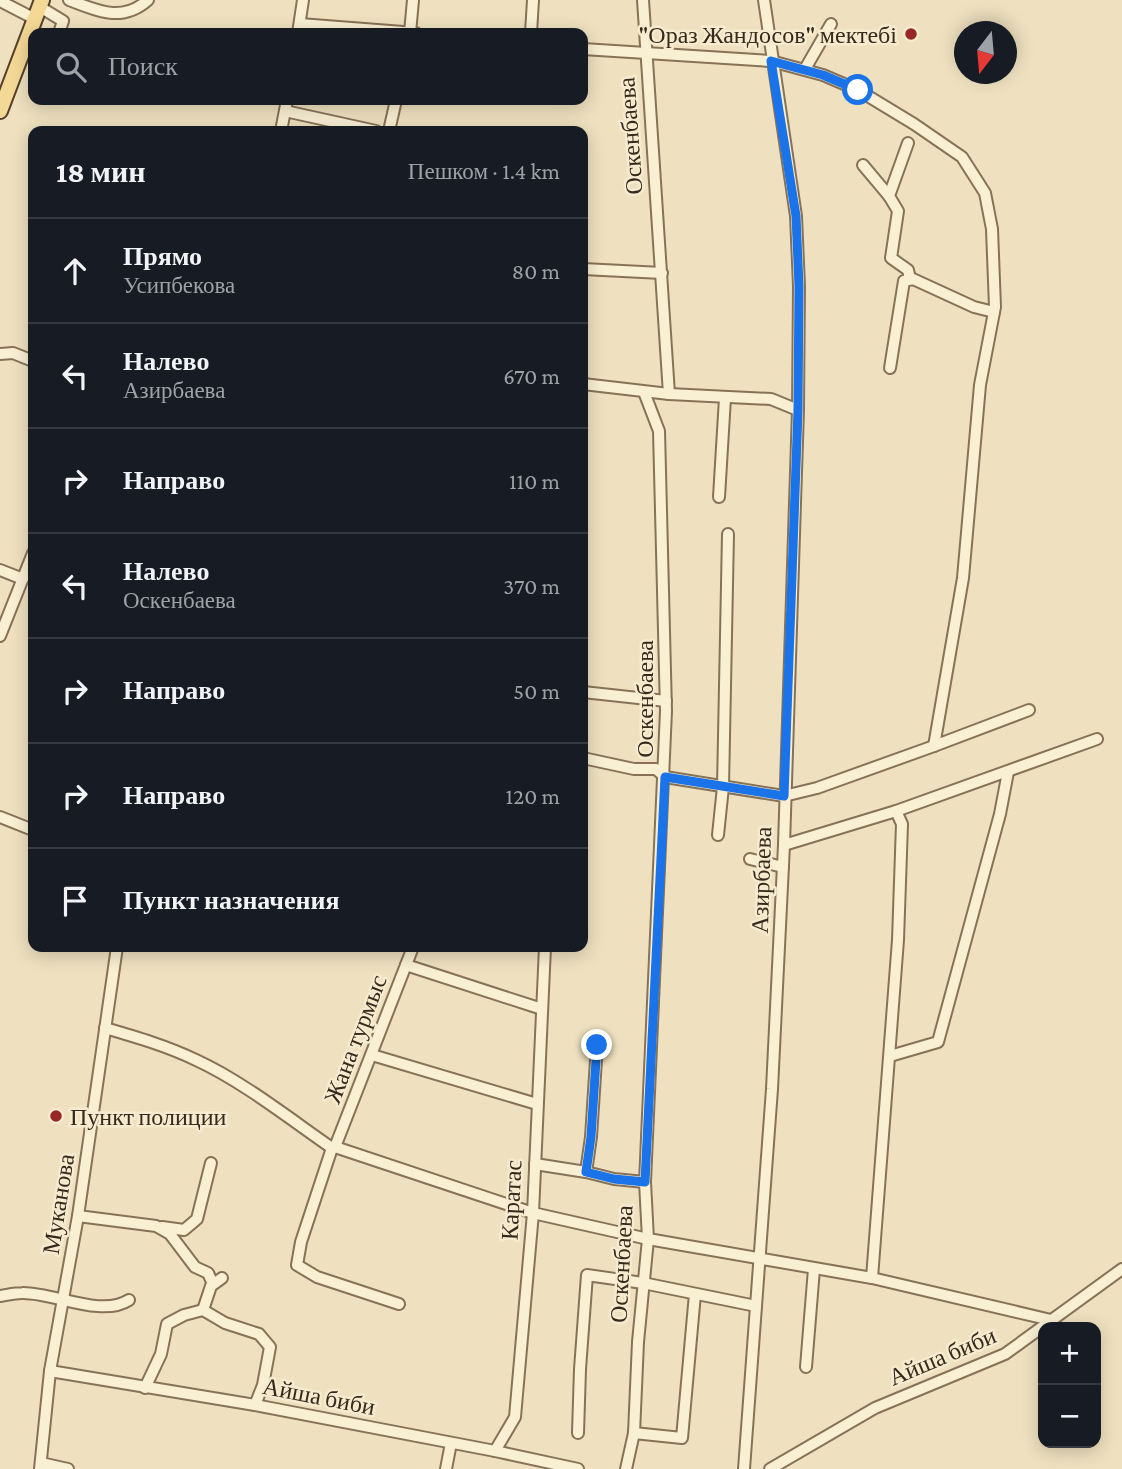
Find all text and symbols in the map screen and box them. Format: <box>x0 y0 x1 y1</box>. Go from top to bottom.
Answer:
place label: "Ораз Жандосов" мектебі <box>638 21 897 48</box>
north arrow <box>954 21 1017 84</box>
marker: "Ораз Жандосов" мектебі <box>903 26 919 42</box>
search box <box>28 28 588 105</box>
icon: search <box>52 48 90 86</box>
text: Поиск <box>108 52 178 81</box>
route start <box>842 74 873 105</box>
street label: Оскенбаева <box>612 76 648 196</box>
text: 18 мин <box>56 155 145 188</box>
text: Пешком · 1.4 km <box>408 158 560 184</box>
text: Прямо <box>123 242 202 271</box>
icon: ahead <box>56 252 94 290</box>
text: 80 m <box>512 258 560 284</box>
text: Усипбекова <box>123 272 235 298</box>
text: Налево <box>123 347 209 376</box>
icon: left <box>56 357 94 395</box>
text: 670 m <box>503 363 560 389</box>
text: Азирбаева <box>123 377 225 403</box>
icon: right <box>56 462 94 500</box>
text: Направо <box>123 466 225 495</box>
text: 110 m <box>509 468 560 494</box>
text: Налево <box>123 557 209 586</box>
icon: left <box>56 567 94 605</box>
text: 370 m <box>503 573 560 599</box>
text: Оскенбаева <box>123 587 236 613</box>
street label: Оскенбаева <box>631 640 658 758</box>
icon: right <box>56 672 94 710</box>
text: Направо <box>123 676 225 705</box>
text: 50 m <box>513 678 560 704</box>
icon: right <box>56 777 94 815</box>
text: Направо <box>123 781 225 810</box>
text: 120 m <box>506 783 560 809</box>
street label: Азирбаева <box>746 826 776 934</box>
icon: arrive <box>56 882 94 920</box>
text: Пункт назначения <box>123 886 340 915</box>
street label: Жана турмыс <box>318 971 392 1107</box>
route end <box>581 1029 612 1060</box>
place label: Пункт полиции <box>70 1103 227 1130</box>
marker: Пункт полиции <box>48 1108 64 1124</box>
street label: Муканова <box>37 1152 79 1256</box>
street label: Каратас <box>495 1159 527 1241</box>
street label: Оскенбаева <box>604 1204 638 1323</box>
street label: Айша биби <box>884 1321 1000 1391</box>
map controls <box>1038 1322 1101 1448</box>
button: + <box>1038 1322 1101 1385</box>
street label: Айша биби <box>261 1372 378 1420</box>
button: − <box>1038 1385 1101 1448</box>

